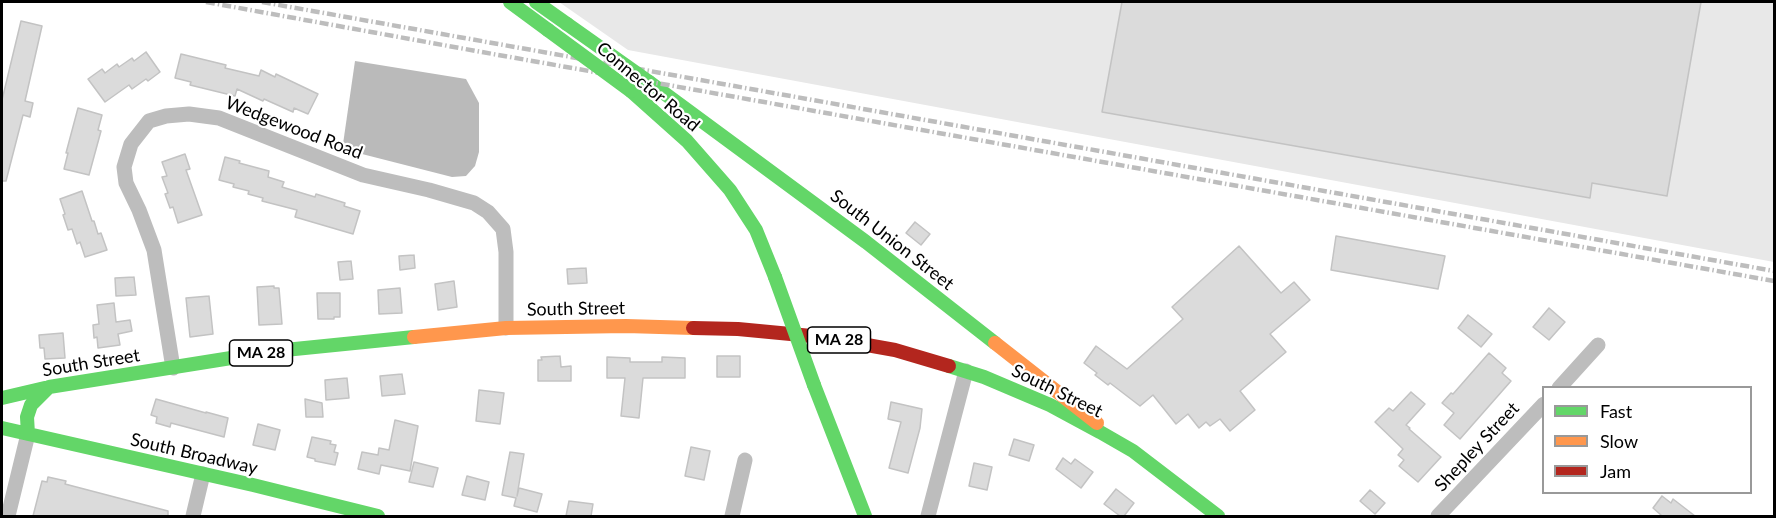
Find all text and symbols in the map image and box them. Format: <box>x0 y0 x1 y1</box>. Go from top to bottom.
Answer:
street label: Connector Road <box>592 38 704 136</box>
street label: Wedgewood Road <box>223 92 365 164</box>
street label: South Union Street <box>826 185 958 295</box>
street label: South Street <box>527 297 625 321</box>
road number: MA 28 <box>808 327 870 353</box>
road number: MA 28 <box>230 340 292 366</box>
street label: South Street <box>41 345 141 381</box>
street label: South Street <box>1008 360 1106 422</box>
legend <box>1542 386 1752 494</box>
street label: Shepley Street <box>1430 398 1524 496</box>
text: Fast <box>1600 400 1632 422</box>
street label: South Broadway <box>128 429 260 479</box>
text: Slow <box>1600 430 1638 452</box>
text: Jam <box>1600 460 1631 482</box>

